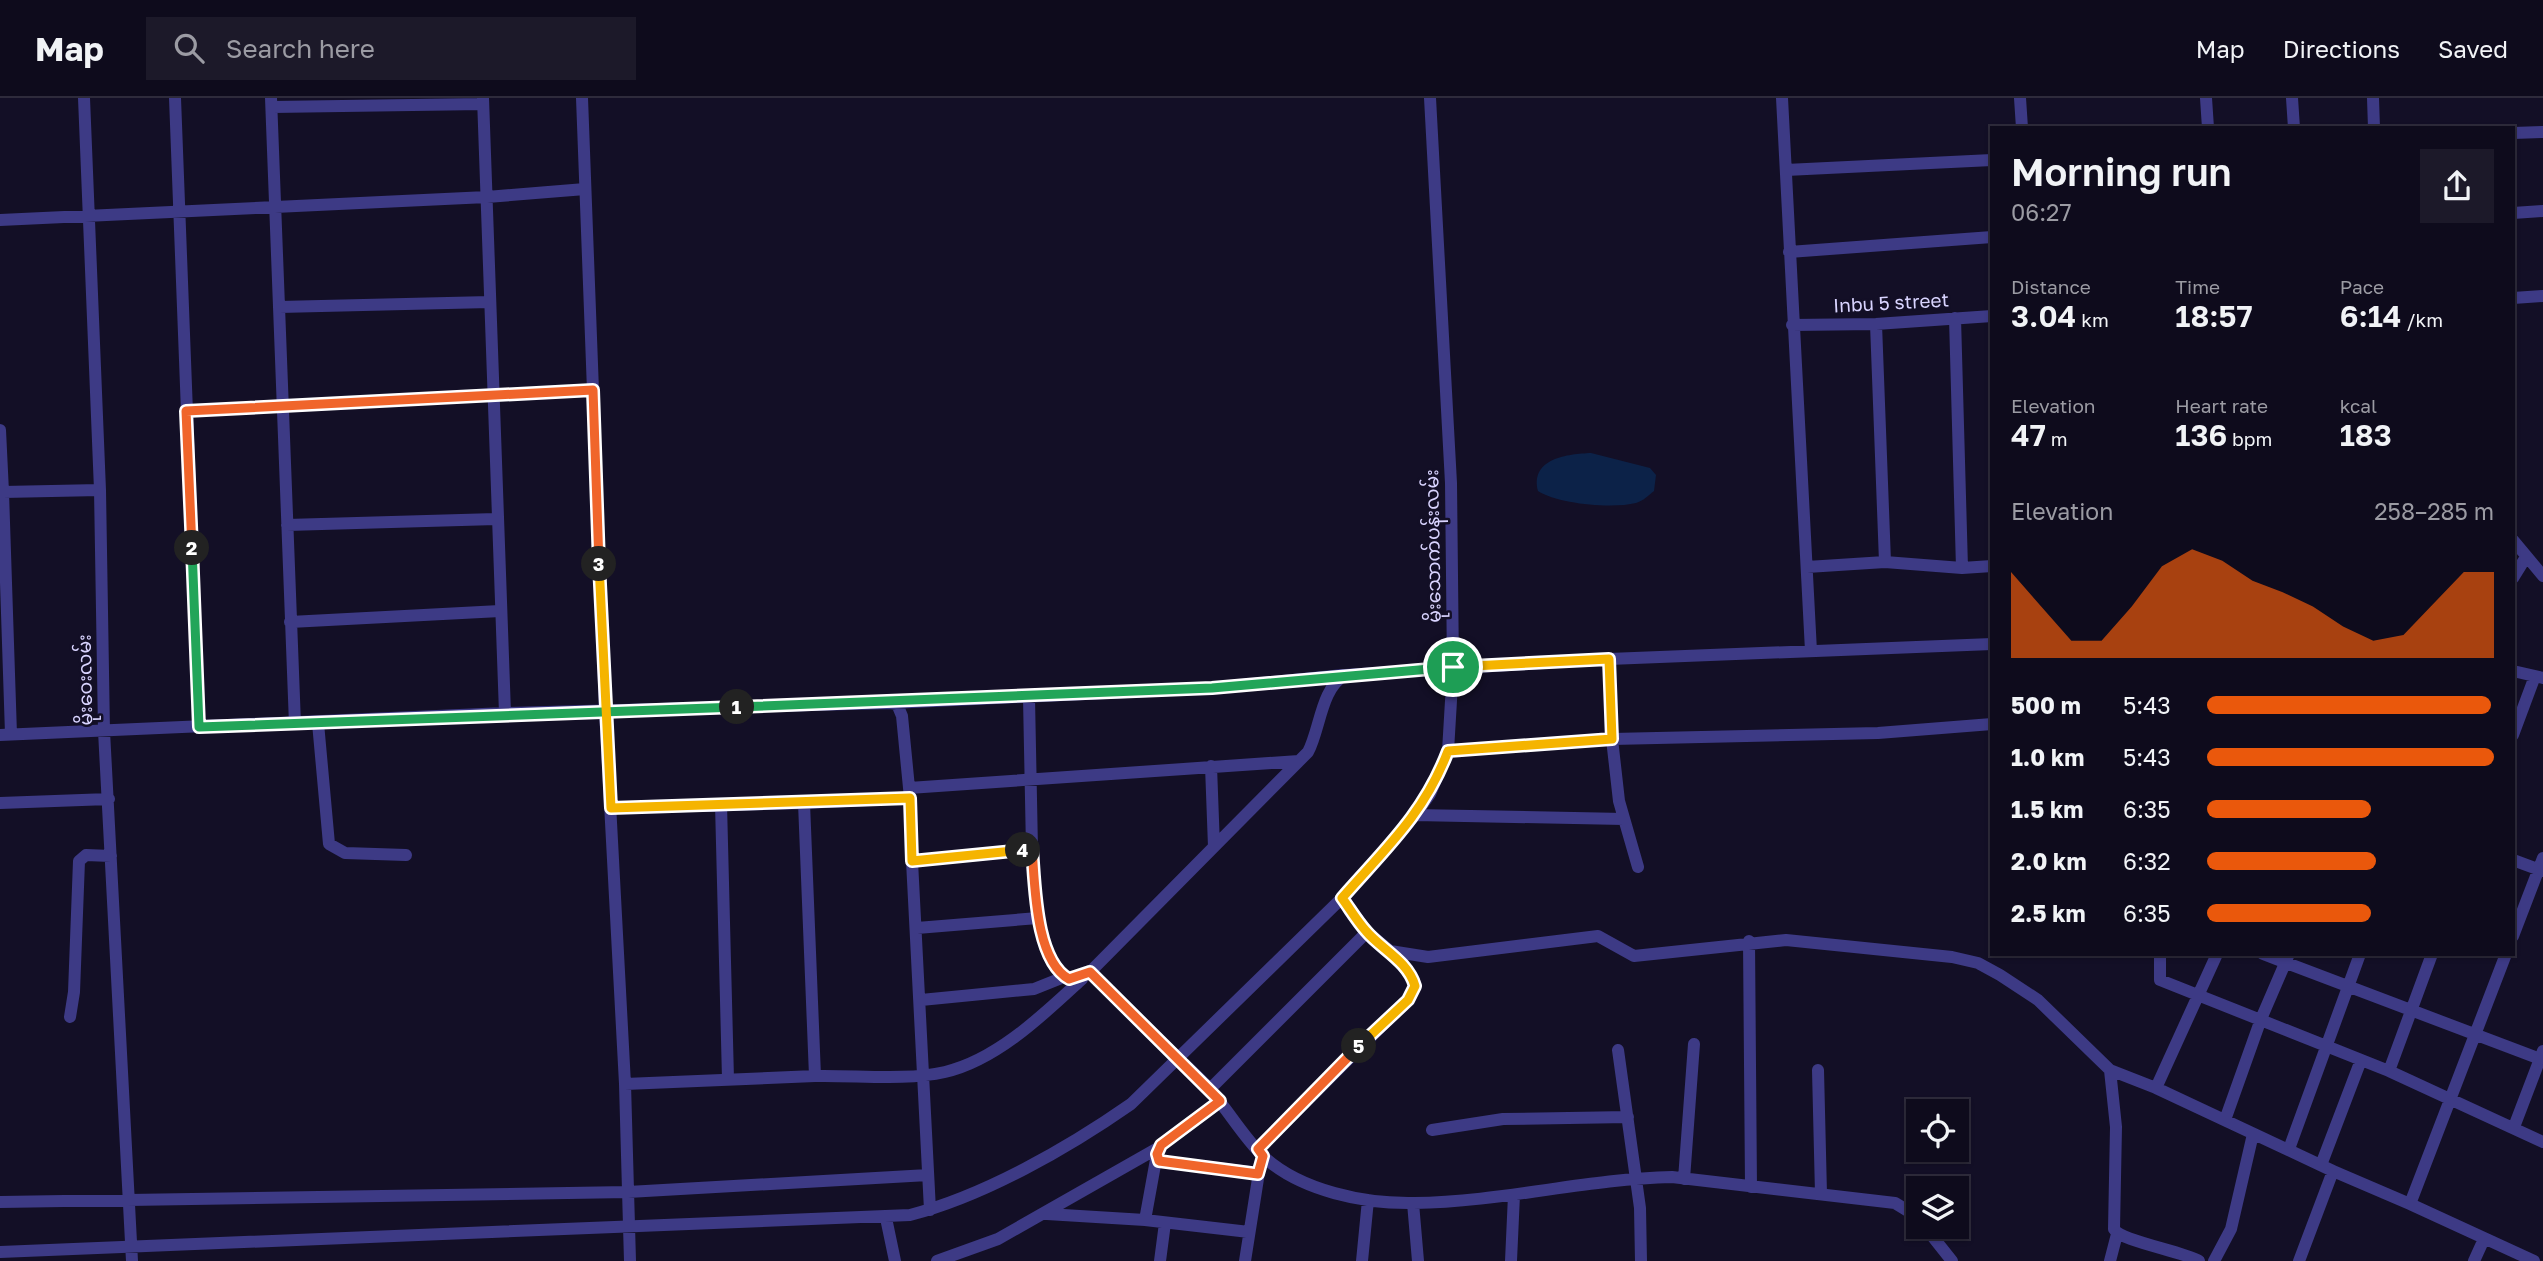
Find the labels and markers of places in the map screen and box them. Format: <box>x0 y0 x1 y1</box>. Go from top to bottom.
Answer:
pin: 2 <box>174 531 210 566</box>
pin: 3 <box>582 546 616 582</box>
pin <box>1423 637 1483 697</box>
pin: 1 <box>720 690 754 724</box>
pin: 4 <box>1006 832 1040 868</box>
pin: 5 <box>1342 1028 1376 1063</box>

